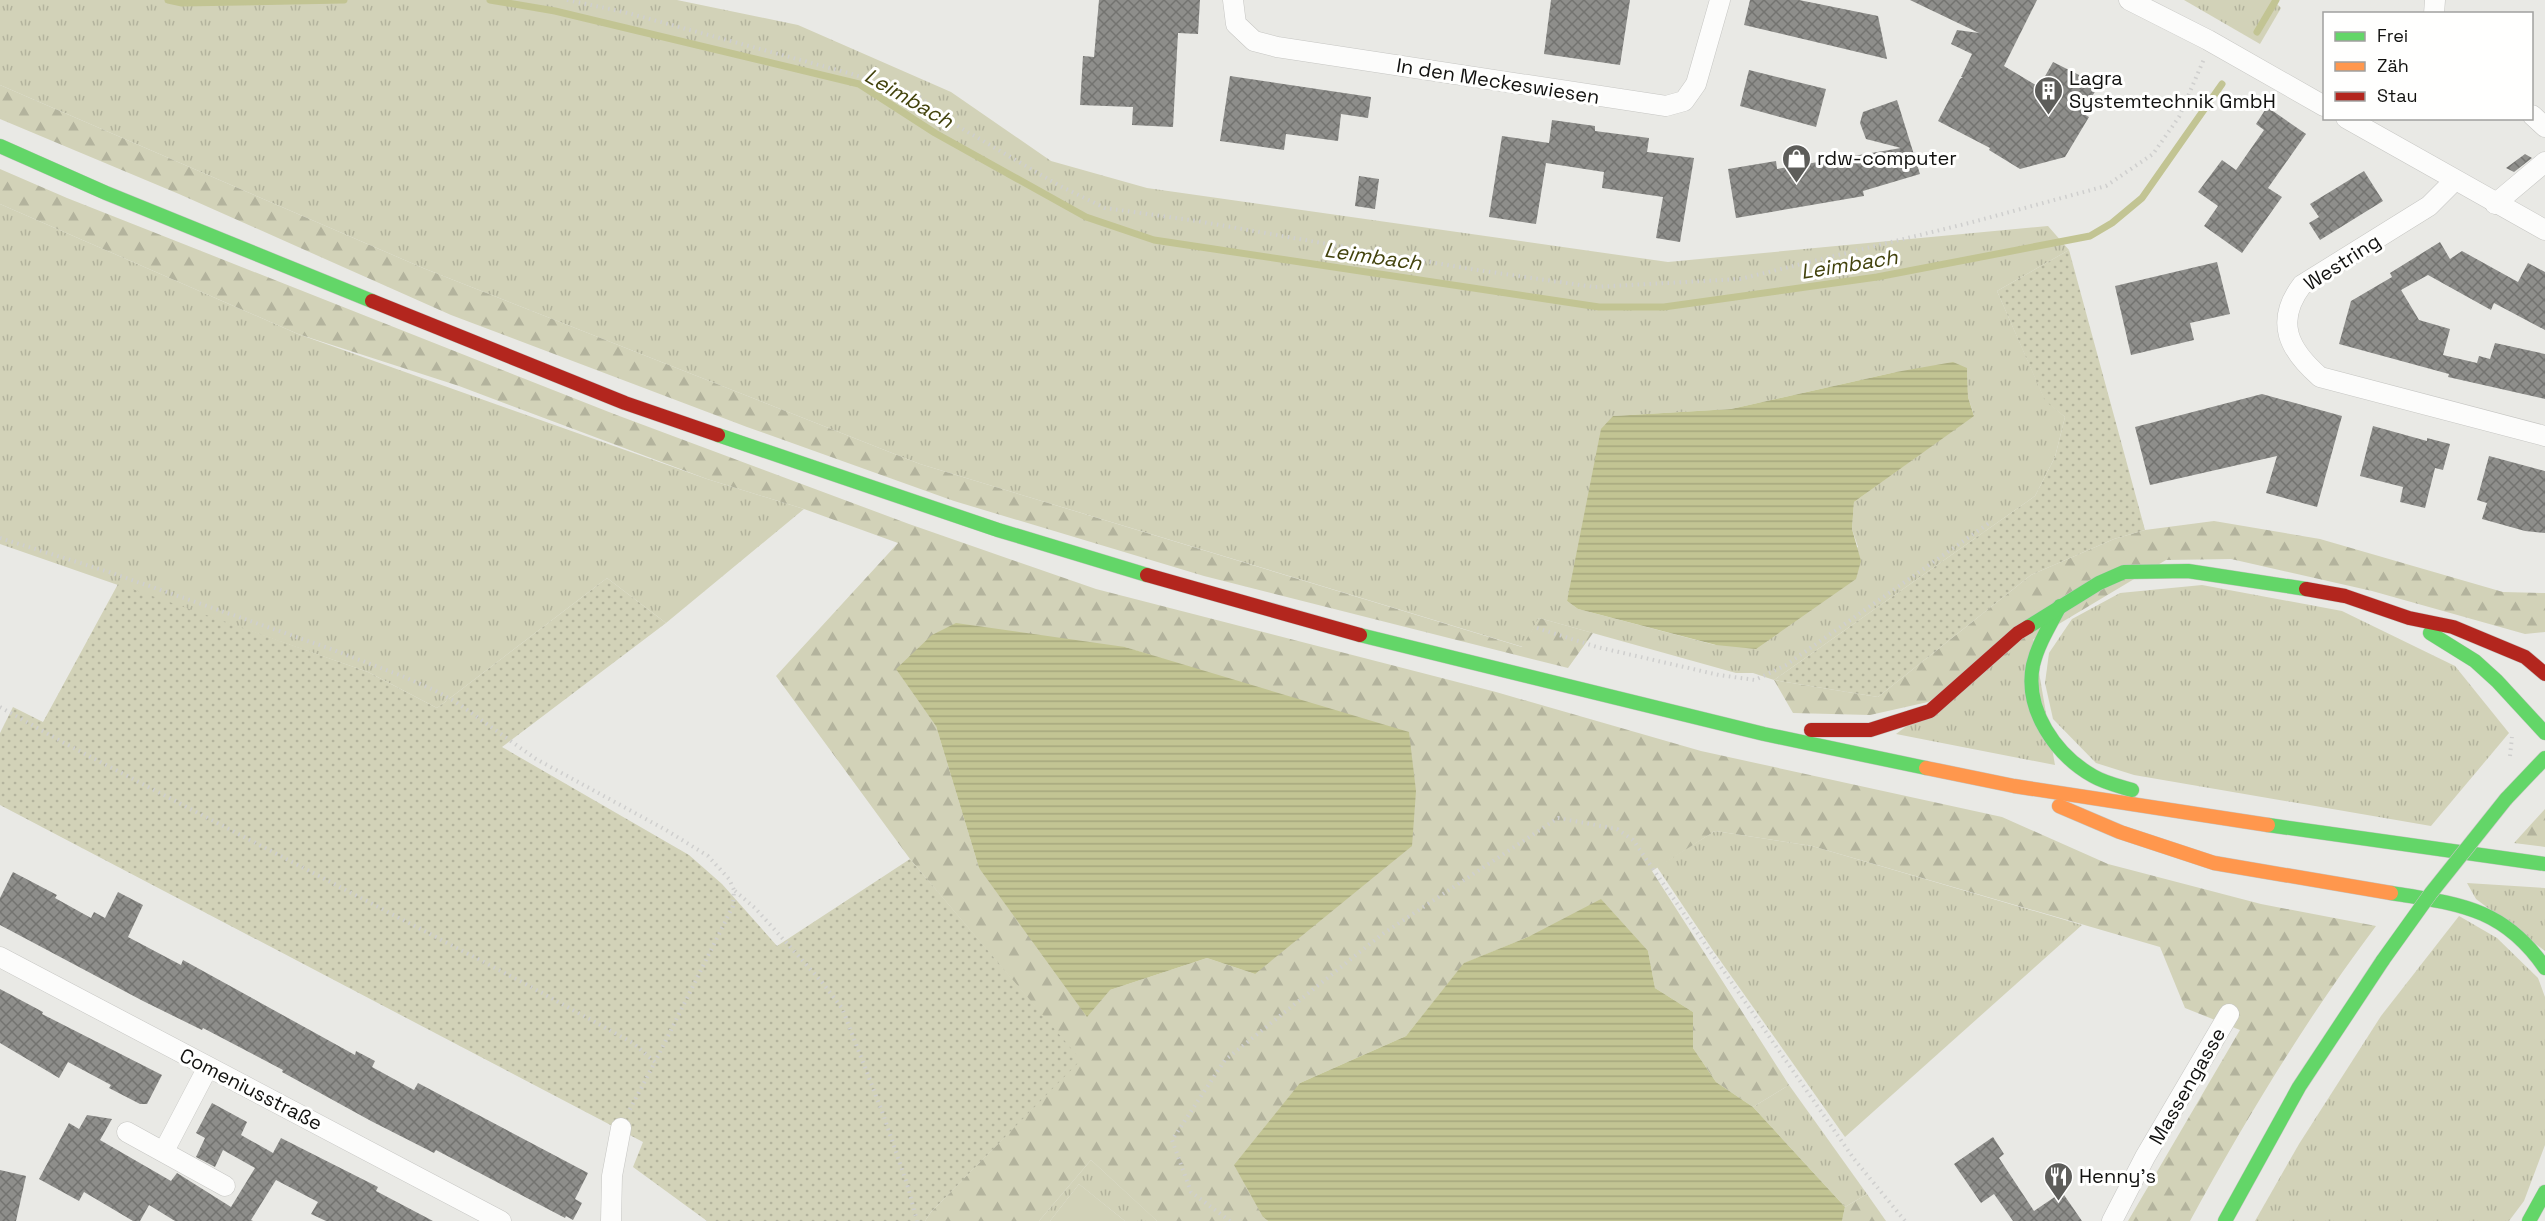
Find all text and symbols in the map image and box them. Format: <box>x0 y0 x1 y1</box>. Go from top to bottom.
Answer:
legend <box>2323 12 2533 120</box>
text: Frei <box>2377 24 2408 47</box>
street label: In den Meckeswiesen <box>1395 52 1601 110</box>
text: Zäh <box>2377 54 2409 77</box>
water label: Leimbach <box>860 62 959 135</box>
place label: Lagra Systemtechnik GmbH <box>2069 65 2276 114</box>
building icon: Lagra Systemtechnik GmbH <box>2032 74 2064 116</box>
text: Stau <box>2377 84 2417 107</box>
shop icon: rdw-computer <box>1780 142 1812 184</box>
place label: rdw-computer <box>1817 145 1957 171</box>
street label: Westring <box>2299 228 2385 296</box>
water label: Leimbach <box>1323 236 1424 276</box>
water label: Leimbach <box>1799 243 1901 285</box>
street label: Massengasse <box>2143 1023 2231 1149</box>
street label: Comeniusstraße <box>175 1042 327 1136</box>
restaurant icon: Henny's <box>2042 1160 2074 1202</box>
place label: Henny's <box>2079 1163 2156 1189</box>

